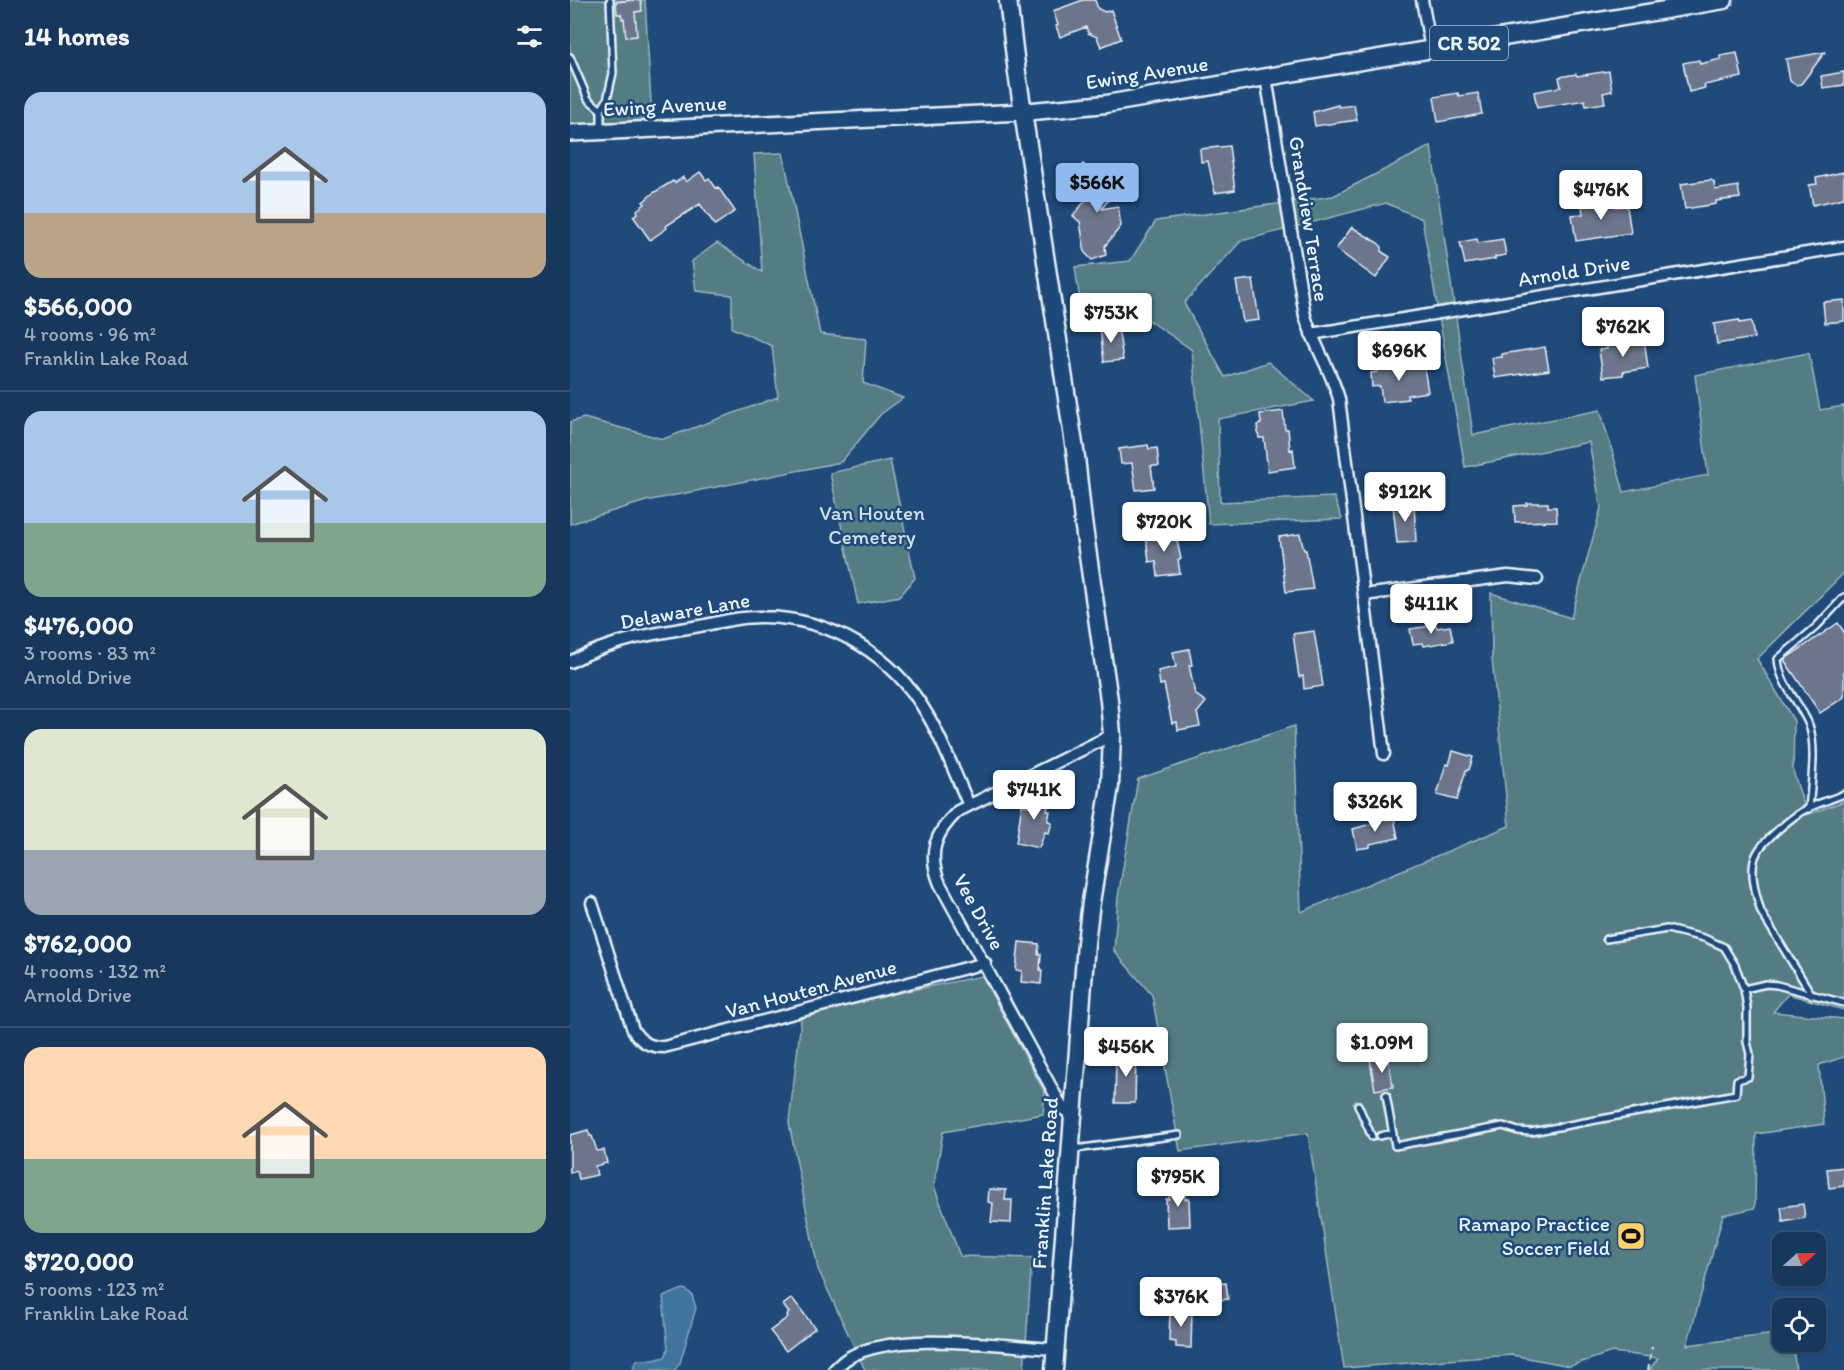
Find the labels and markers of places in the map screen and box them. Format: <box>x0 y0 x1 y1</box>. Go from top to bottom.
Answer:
pin: $566K <box>1055 163 1139 214</box>
pin: $476K <box>1559 170 1643 221</box>
pin: $753K <box>1069 293 1153 344</box>
pin: $762K <box>1581 307 1665 358</box>
pin: $696K <box>1357 331 1441 382</box>
pin: $912K <box>1363 472 1447 523</box>
pin: $720K <box>1122 502 1206 553</box>
pin: $411K <box>1389 584 1473 635</box>
pin: $741K <box>992 770 1076 821</box>
pin: $326K <box>1333 782 1417 833</box>
pin: $1.09M <box>1333 1023 1431 1074</box>
pin: $456K <box>1084 1027 1168 1078</box>
pin: $795K <box>1136 1157 1220 1208</box>
place label: Ramapo Practice Soccer Field <box>1458 1211 1610 1260</box>
sports icon: Ramapo Practice Soccer Field <box>1615 1220 1647 1252</box>
pin: $376K <box>1139 1277 1223 1328</box>

